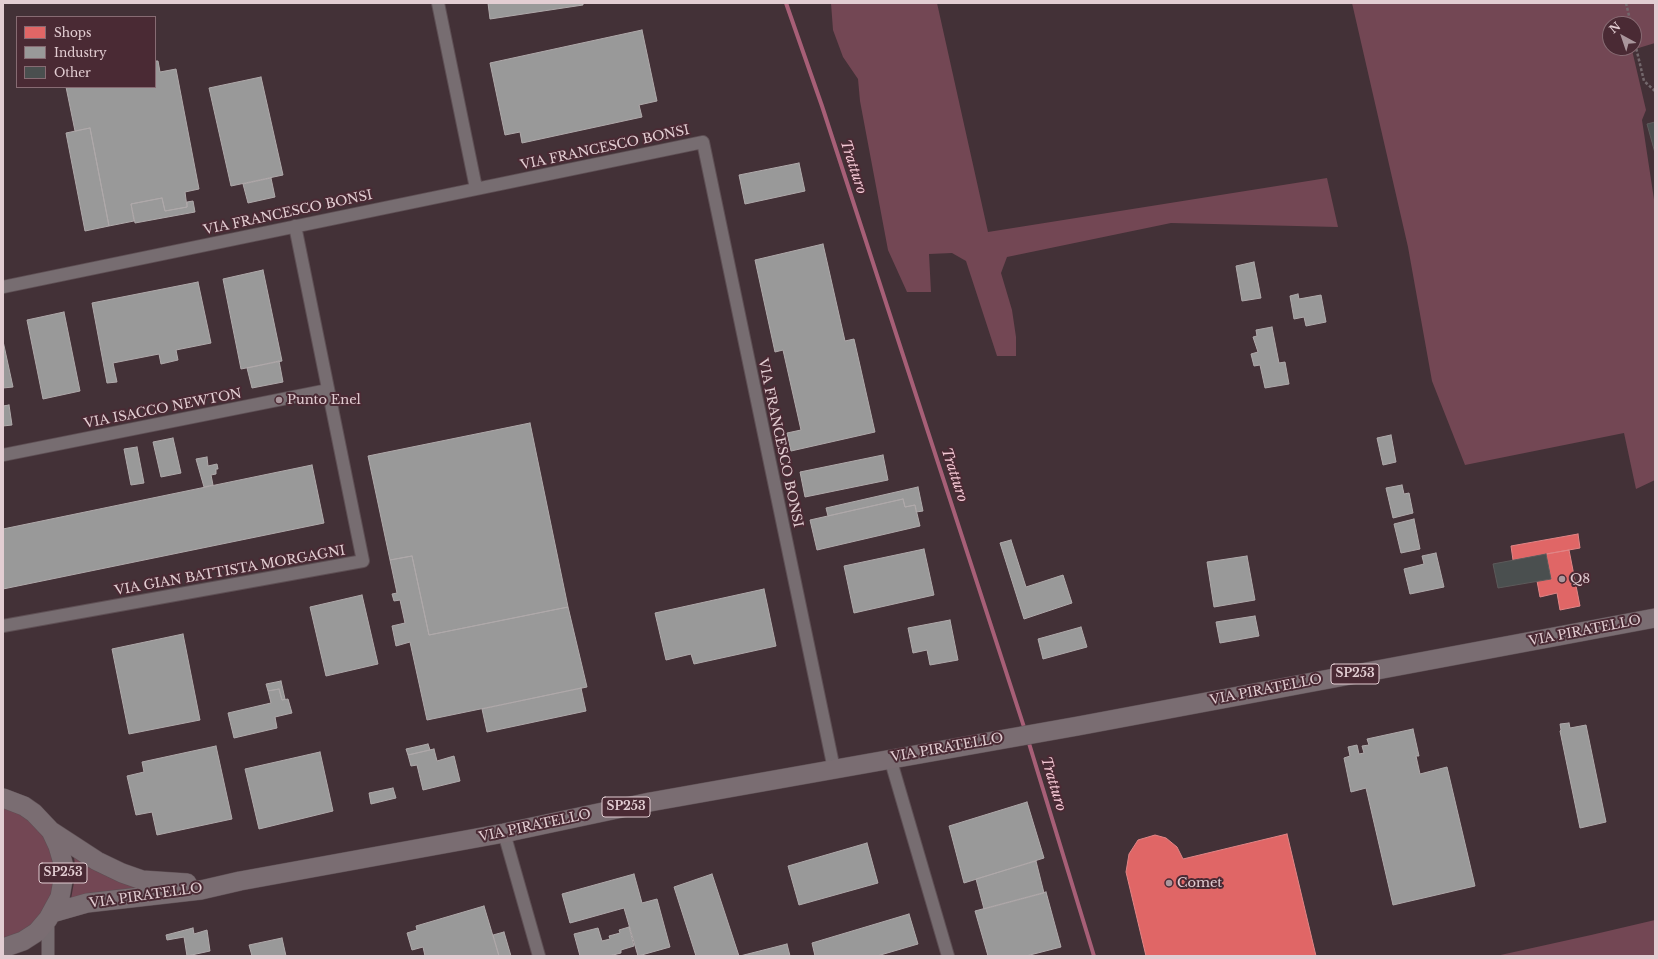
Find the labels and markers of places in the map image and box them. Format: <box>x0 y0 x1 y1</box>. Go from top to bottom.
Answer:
place label: Punto Enel <box>287 392 361 408</box>
marker: Punto Enel <box>274 395 284 405</box>
place label: Q8 <box>1570 571 1590 587</box>
marker: Q8 <box>1557 574 1567 584</box>
place label: Comet <box>1177 875 1222 891</box>
marker: Comet <box>1164 878 1174 888</box>

